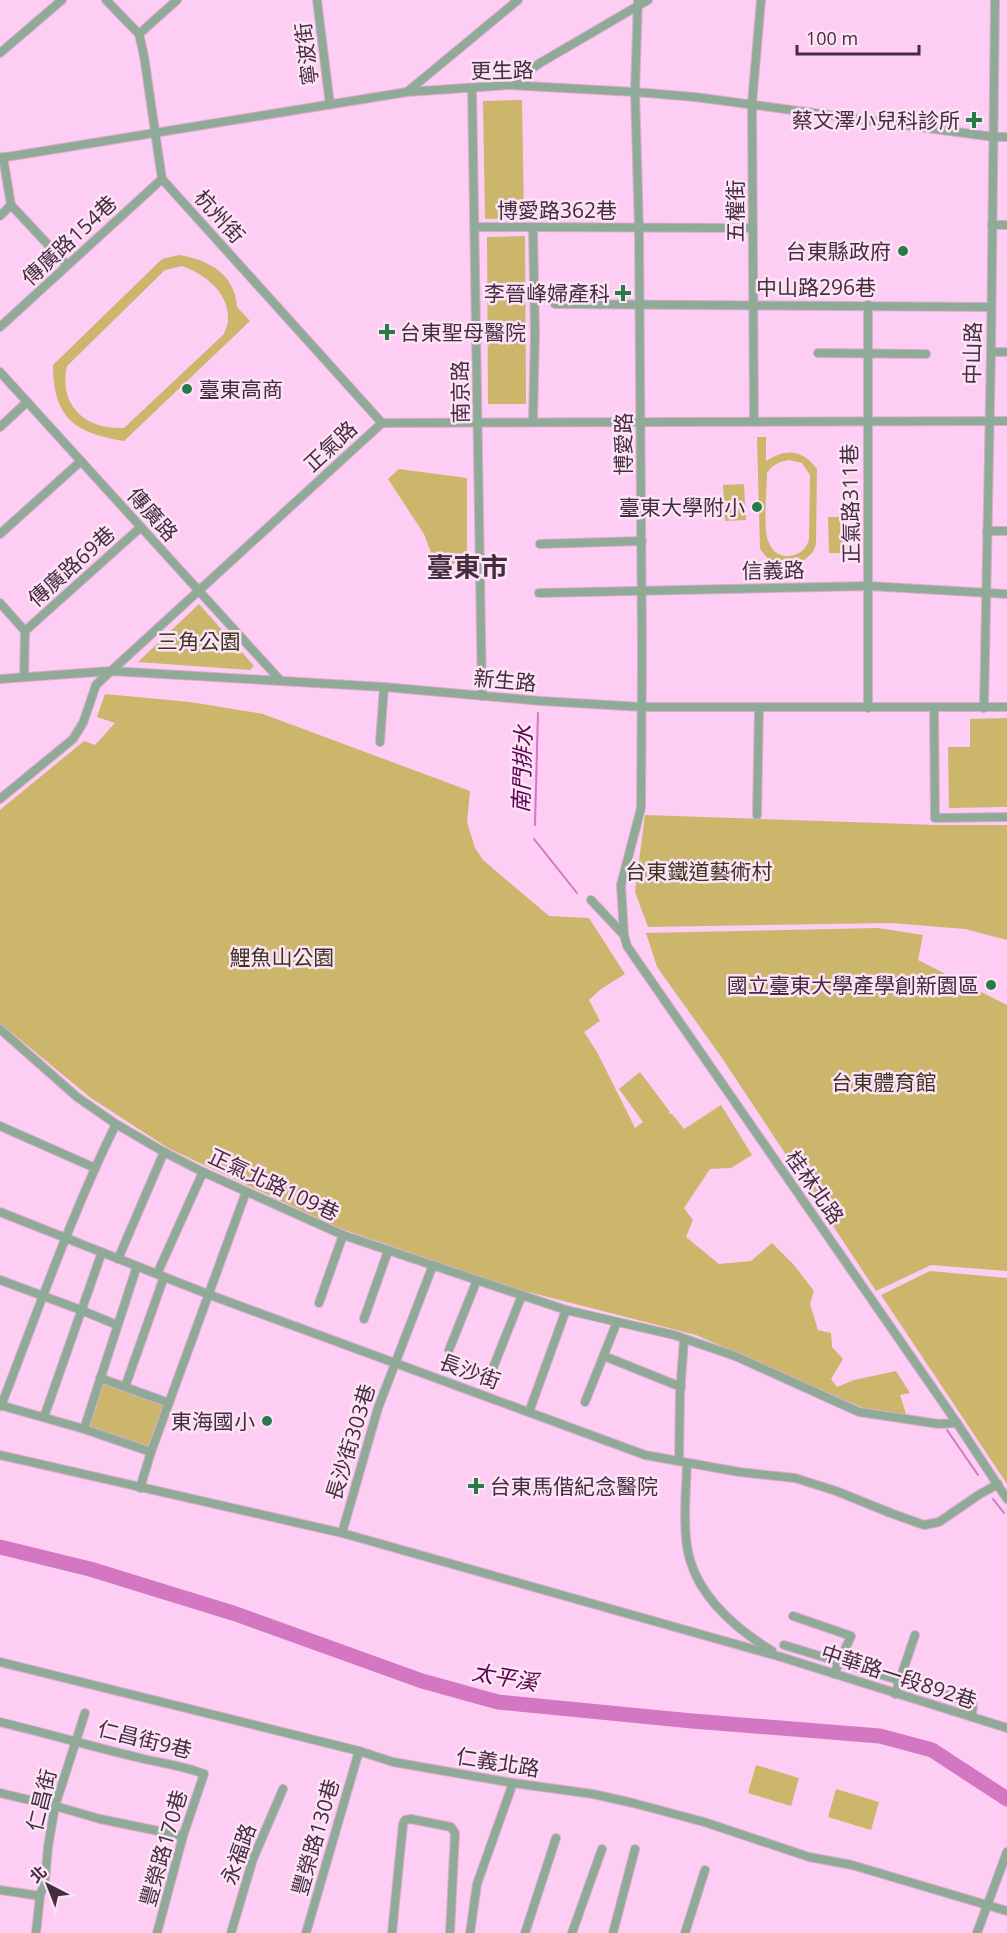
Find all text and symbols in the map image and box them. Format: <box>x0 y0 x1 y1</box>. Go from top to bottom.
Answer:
scale bar <box>797 18 918 56</box>
street label: 寧波街 <box>288 21 324 87</box>
text: 100 m <box>806 26 858 50</box>
street label: 更生路 <box>470 55 534 85</box>
place label: 蔡文澤小兒科診所 <box>792 106 960 134</box>
marker: 蔡文澤小兒科診所 <box>965 111 983 129</box>
street label: 五權街 <box>721 180 749 243</box>
street label: 杭州街 <box>189 183 251 249</box>
street label: 傳廣路154巷 <box>16 189 122 291</box>
street label: 博愛路362巷 <box>497 196 617 224</box>
place label: 台東縣政府 <box>786 237 891 265</box>
marker: 台東縣政府 <box>896 244 910 258</box>
street label: 中山路296巷 <box>756 273 876 301</box>
place label: 李晉峰婦產科 <box>484 279 610 307</box>
marker: 李晉峰婦產科 <box>614 284 632 302</box>
place label: 台東聖母醫院 <box>400 318 526 346</box>
street label: 中山路 <box>957 321 987 385</box>
marker: 台東聖母醫院 <box>378 323 396 341</box>
street label: 南京路 <box>445 360 475 424</box>
place label: 臺東高商 <box>199 375 283 403</box>
marker: 臺東高商 <box>180 382 194 396</box>
street label: 博愛路 <box>609 413 637 476</box>
street label: 正氣路 <box>297 414 363 478</box>
street label: 正氣路311巷 <box>835 444 865 564</box>
street label: 傳廣路 <box>122 481 184 547</box>
place label: 臺東大學附小 <box>619 493 745 521</box>
marker: 臺東大學附小 <box>750 500 764 514</box>
street label: 傳廣路69巷 <box>21 519 121 613</box>
district label: 臺東市 <box>427 548 508 585</box>
street label: 信義路 <box>741 555 805 585</box>
park label: 三角公園 <box>157 627 241 655</box>
street label: 新生路 <box>472 663 538 697</box>
water label: 南門排水 <box>504 724 538 814</box>
park label: 台東鐵道藝術村 <box>626 857 773 885</box>
park label: 鯉魚山公園 <box>230 943 335 971</box>
place label: 國立臺東大學產學創新園區 <box>727 971 979 999</box>
marker: 國立臺東大學產學創新園區 <box>984 978 998 992</box>
park label: 台東體育館 <box>832 1068 937 1096</box>
street label: 正氣北路109巷 <box>204 1142 344 1226</box>
street label: 桂林北路 <box>779 1145 851 1229</box>
street label: 長沙街 <box>436 1347 504 1395</box>
street label: 長沙街303巷 <box>319 1381 381 1503</box>
place label: 東海國小 <box>171 1407 255 1435</box>
marker: 東海國小 <box>260 1414 274 1428</box>
place label: 台東馬偕紀念醫院 <box>490 1472 658 1500</box>
marker: 台東馬偕紀念醫院 <box>467 1477 485 1495</box>
street label: 中華路一段892巷 <box>818 1638 980 1714</box>
water label: 太平溪 <box>470 1655 543 1697</box>
street label: 仁昌街9巷 <box>95 1714 195 1764</box>
street label: 仁義北路 <box>454 1742 542 1782</box>
street label: 仁昌街 <box>20 1766 62 1834</box>
street label: 豐榮路130巷 <box>285 1775 345 1899</box>
street label: 豐榮路170巷 <box>133 1786 193 1910</box>
street label: 永福路 <box>214 1820 262 1888</box>
north arrow <box>18 1855 78 1915</box>
text: 北 <box>25 1860 51 1887</box>

